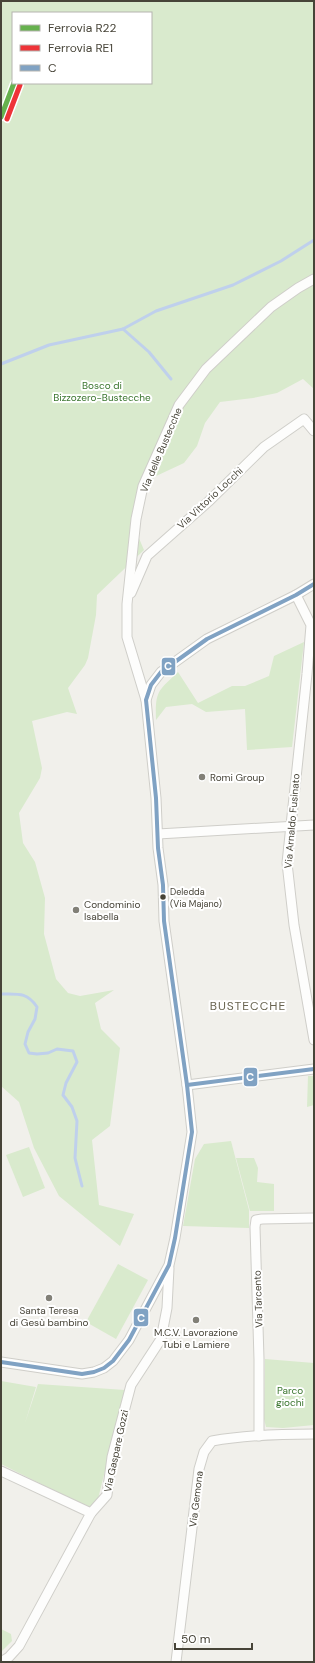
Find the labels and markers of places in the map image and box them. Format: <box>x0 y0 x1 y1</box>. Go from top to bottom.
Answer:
place label: Romi Group <box>210 771 265 784</box>
marker: Romi Group <box>197 772 207 782</box>
place label: Deledda (Via Majano) <box>170 886 222 910</box>
marker: Deledda (Via Majano) <box>158 892 168 902</box>
place label: Condominio Isabella <box>84 898 140 923</box>
marker: Condominio Isabella <box>71 905 81 915</box>
marker: Santa Teresa di Gesù bambino <box>44 1293 54 1303</box>
place label: Santa Teresa di Gesù bambino <box>10 1304 89 1329</box>
marker: M.C.V. Lavorazione Tubi e Lamiere <box>191 1315 201 1325</box>
place label: M.C.V. Lavorazione Tubi e Lamiere <box>154 1326 238 1351</box>

